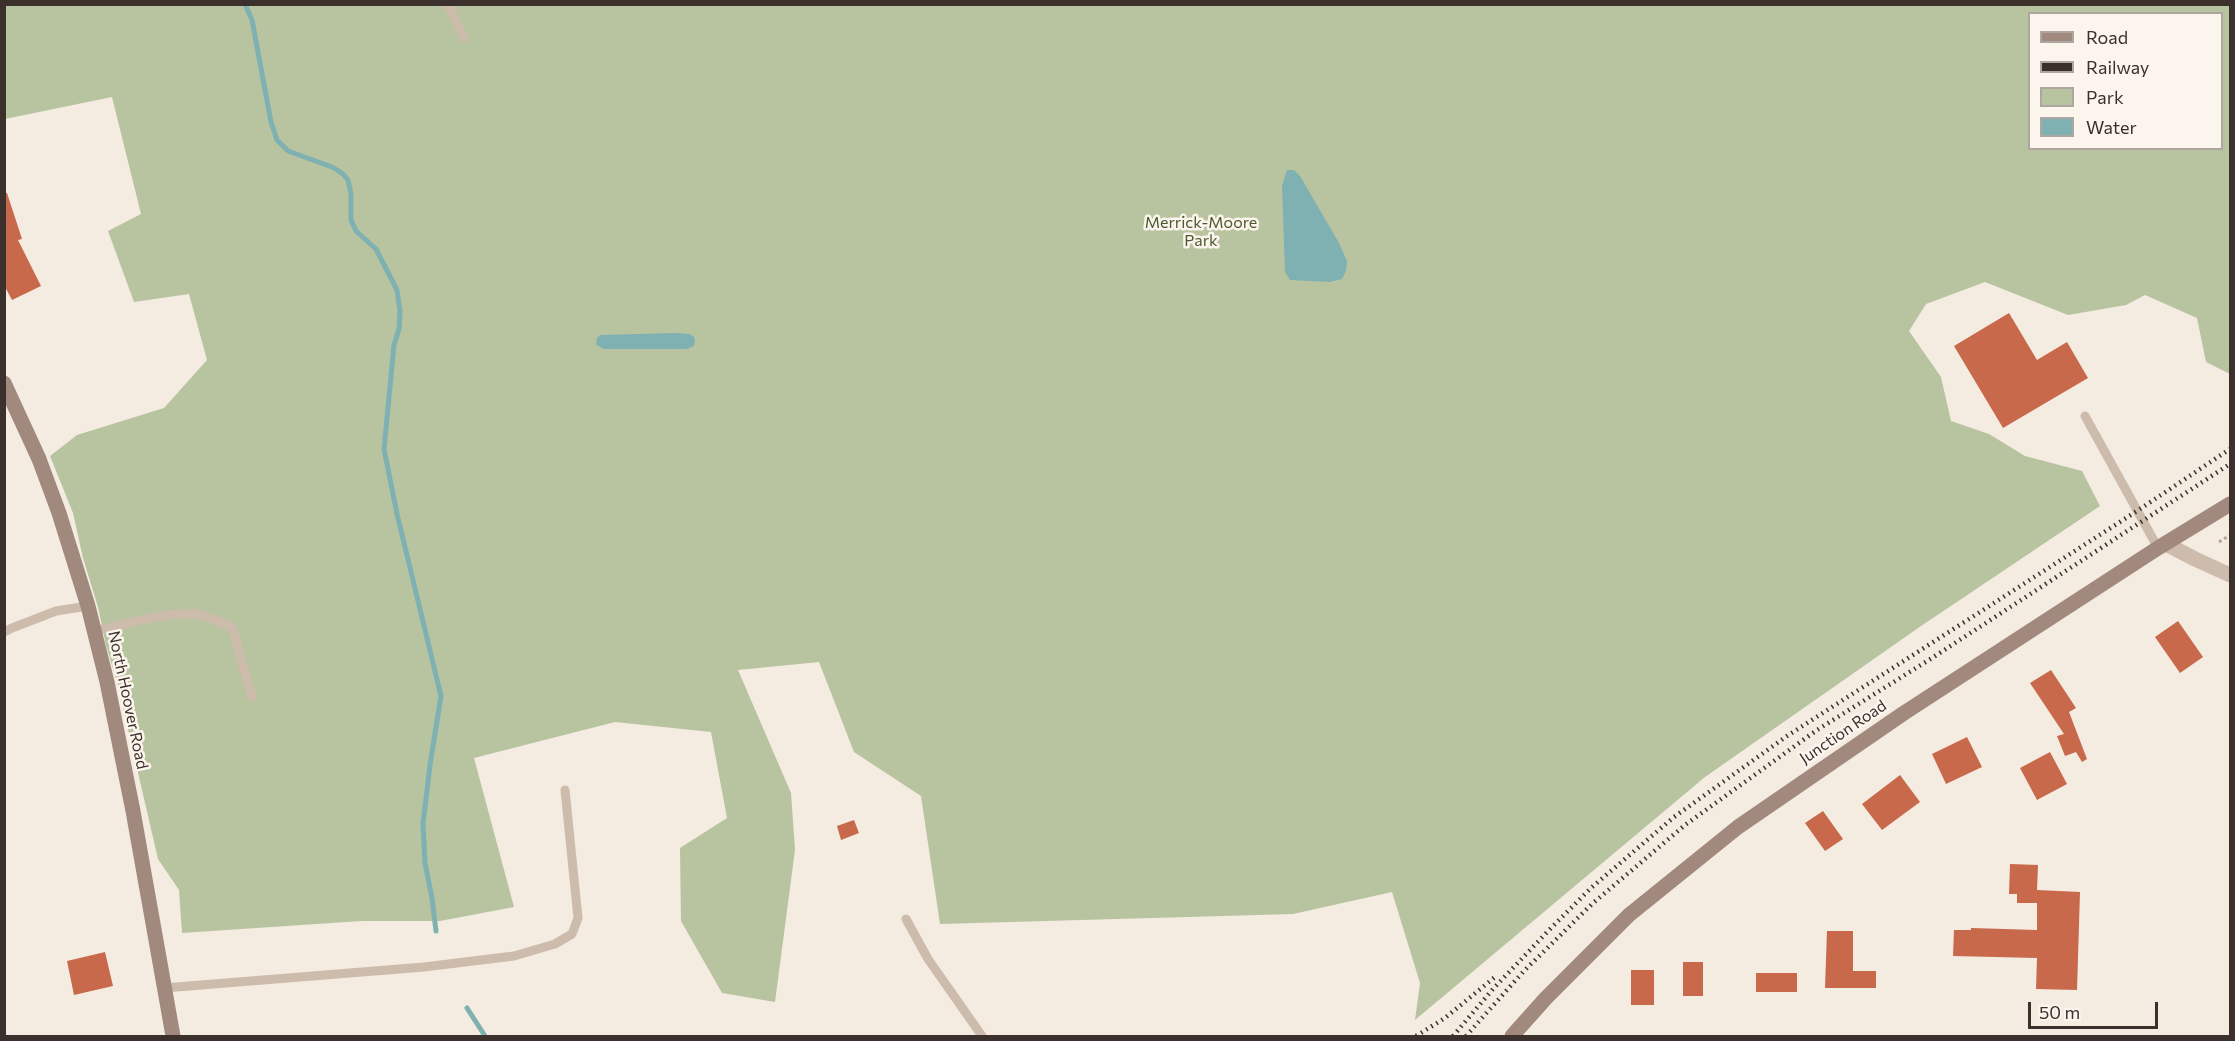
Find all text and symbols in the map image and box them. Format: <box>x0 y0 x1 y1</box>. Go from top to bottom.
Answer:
legend <box>2028 12 2223 150</box>
text: Road <box>2086 26 2128 48</box>
text: Railway <box>2086 56 2149 78</box>
text: Park <box>2086 86 2124 108</box>
text: Water <box>2086 116 2137 138</box>
park label: Merrick-Moore Park <box>1145 213 1257 251</box>
street label: North Hoover Road <box>104 629 152 771</box>
street label: Junction Road <box>1796 696 1890 768</box>
scale bar <box>2031 990 2162 1028</box>
text: 50 m <box>2039 1001 2080 1023</box>

